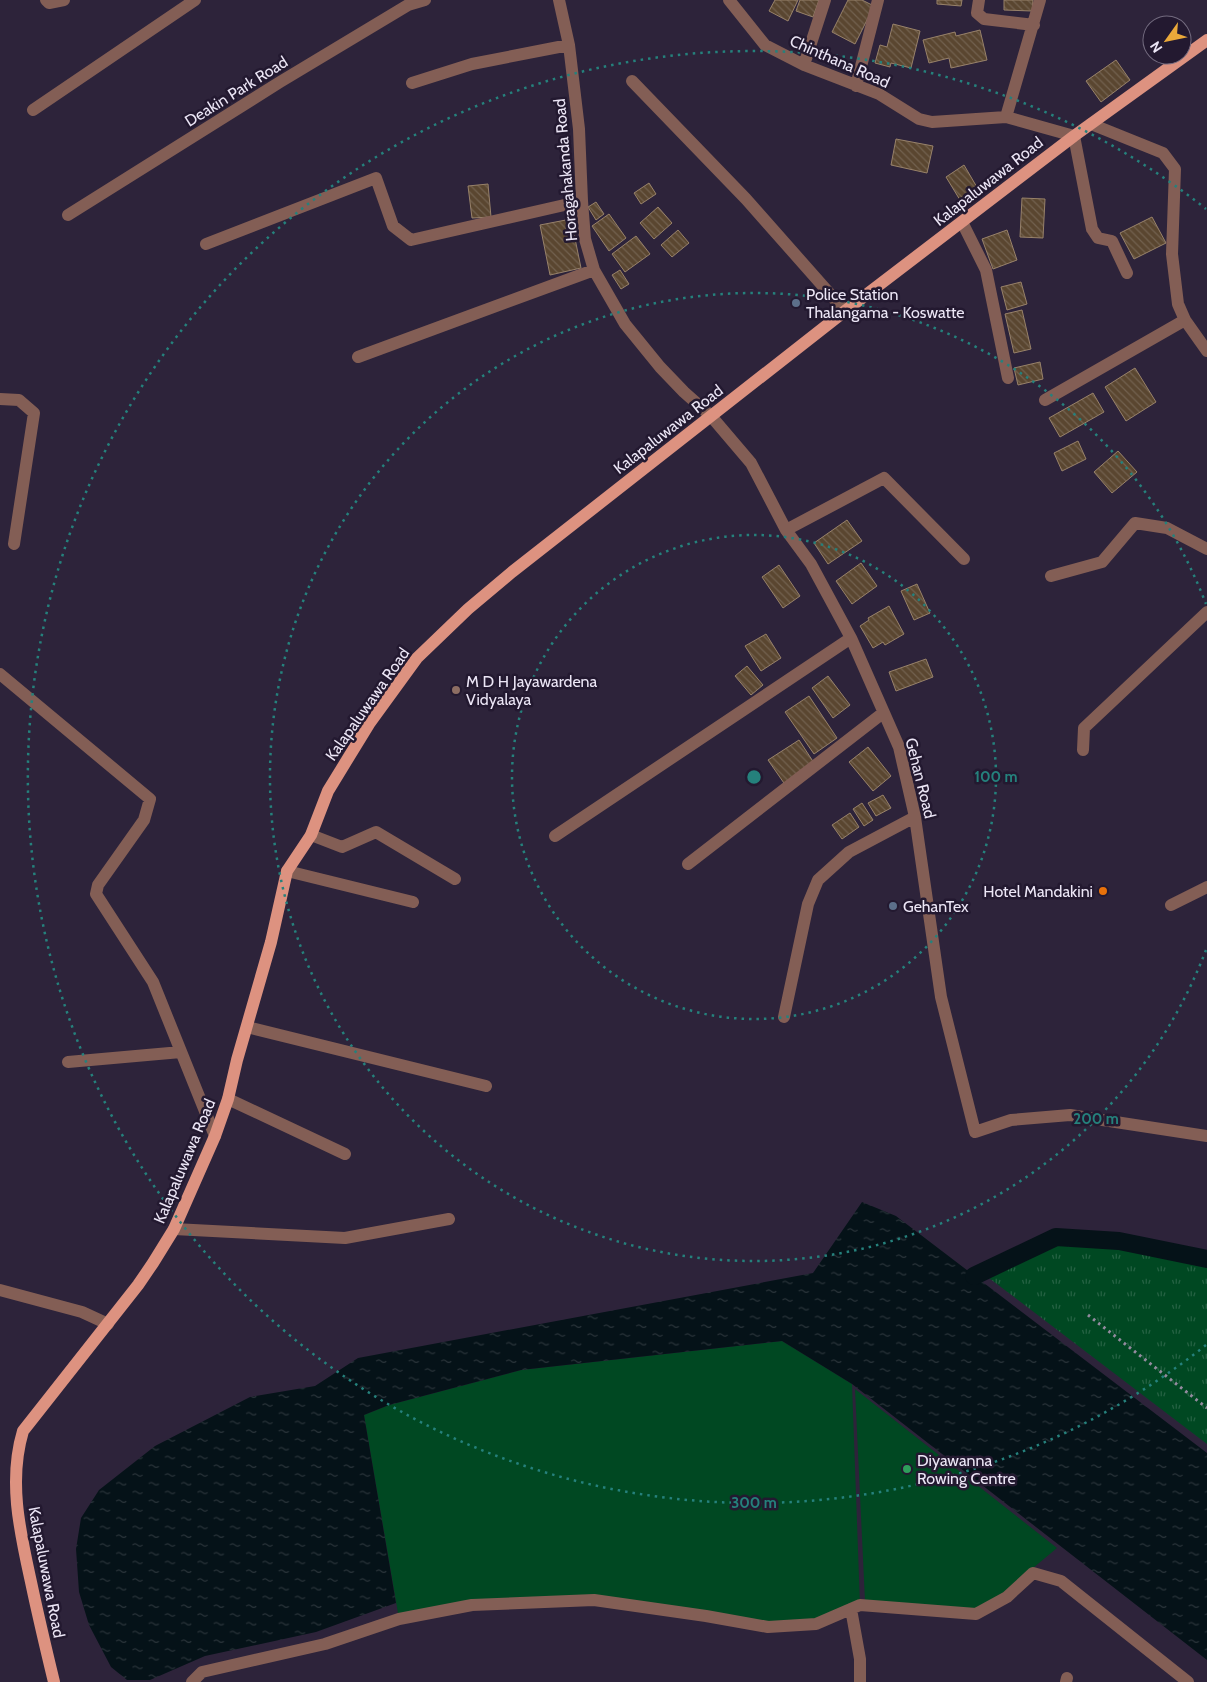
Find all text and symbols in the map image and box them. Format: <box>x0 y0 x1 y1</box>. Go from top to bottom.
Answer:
north arrow <box>1142 15 1192 65</box>
street label: Chinthana Road <box>787 31 893 92</box>
text: N <box>1146 38 1166 56</box>
street label: Deakin Park Road <box>181 52 291 131</box>
street label: Horagahakanda Road <box>550 98 581 242</box>
street label: Kalapaluwawa Road <box>930 133 1047 230</box>
place label: Police Station Thalangama - Koswatte <box>806 285 964 322</box>
marker: Police Station Thalangama - Koswatte <box>790 297 802 309</box>
street label: Kalapaluwawa Road <box>610 381 727 478</box>
street label: Kalapaluwawa Road <box>321 644 413 764</box>
place label: M D H Jayawardena Vidyalaya <box>466 672 598 709</box>
marker: M D H Jayawardena Vidyalaya <box>450 684 462 696</box>
street label: Gehan Road <box>901 736 940 820</box>
centre of rings <box>745 768 763 786</box>
text: 100 m <box>974 768 1018 786</box>
place label: Hotel Mandakini <box>983 882 1093 901</box>
marker: Hotel Mandakini <box>1097 885 1109 897</box>
place label: GehanTex <box>903 897 969 916</box>
marker: GehanTex <box>887 900 899 912</box>
street label: Kalapaluwawa Road <box>150 1096 219 1226</box>
text: 200 m <box>1073 1110 1119 1128</box>
place label: Diyawanna Rowing Centre <box>917 1451 1016 1488</box>
marker: Diyawanna Rowing Centre <box>901 1463 913 1475</box>
text: 300 m <box>731 1494 777 1512</box>
street label: Kalapaluwawa Road <box>24 1505 69 1639</box>

